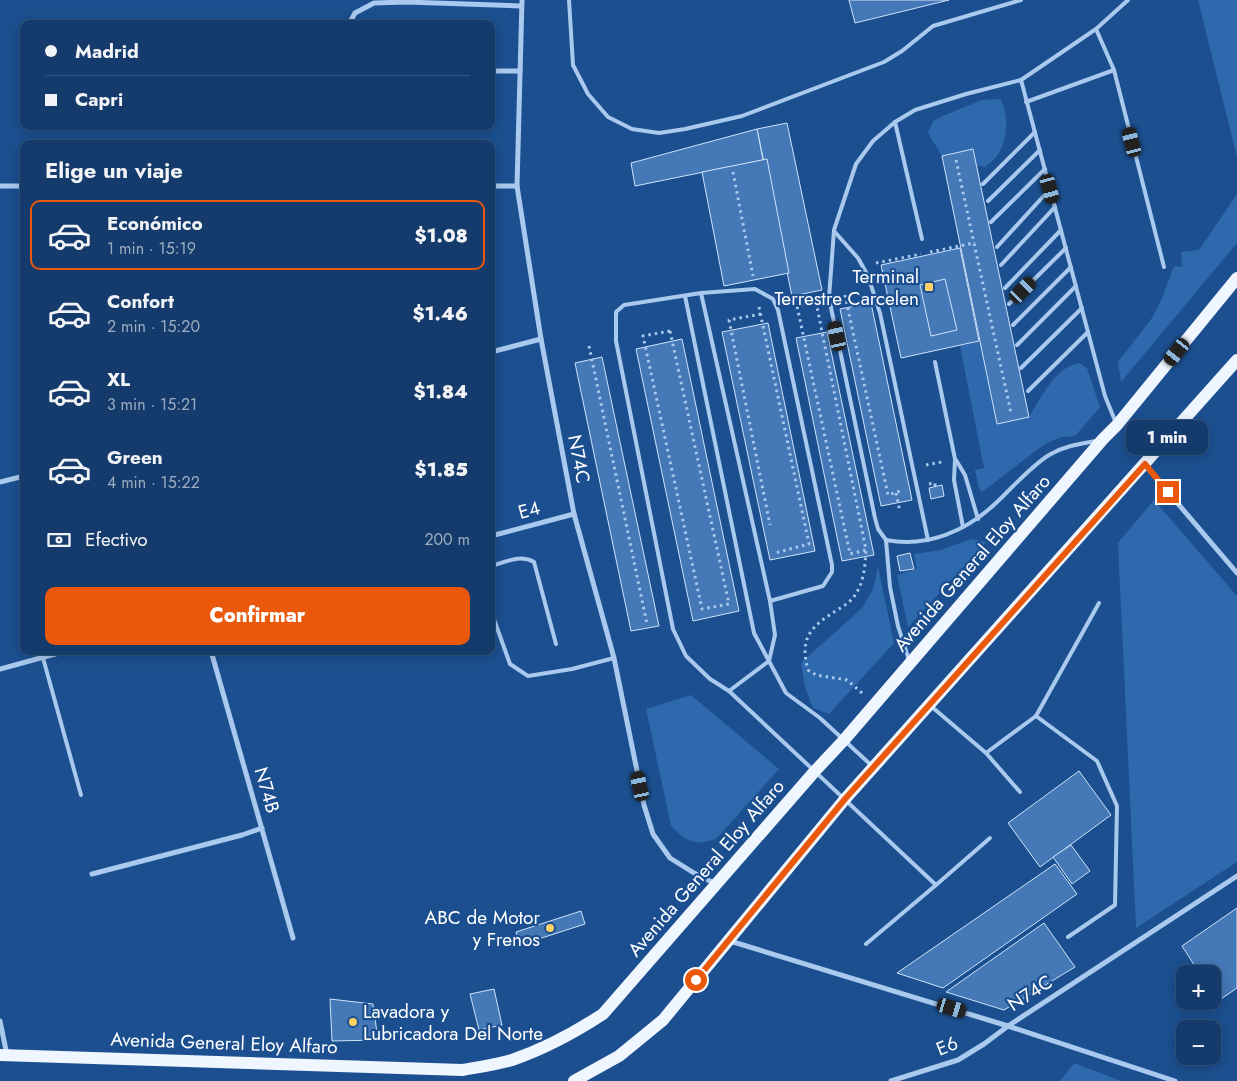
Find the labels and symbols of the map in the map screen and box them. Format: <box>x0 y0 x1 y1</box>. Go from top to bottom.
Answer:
car <box>1121 126 1142 158</box>
car <box>1038 173 1061 205</box>
place label: Terminal Terrestre Carcelen <box>774 263 919 312</box>
car <box>1007 274 1038 306</box>
marker: Terminal Terrestre Carcelen <box>923 281 935 293</box>
car <box>826 320 847 352</box>
car <box>1161 336 1192 368</box>
callout: 1 min <box>1127 420 1209 454</box>
street label: N74C <box>561 432 597 486</box>
street label: Avenida General Eloy Alfaro <box>887 468 1057 658</box>
route end <box>1157 481 1179 503</box>
street label: E4 <box>515 494 543 526</box>
street label: N74B <box>248 764 286 816</box>
car <box>629 770 650 802</box>
street label: Avenida General Eloy Alfaro <box>621 773 791 963</box>
place label: ABC de Motor y Frenos <box>425 904 540 953</box>
marker: ABC de Motor y Frenos <box>544 922 556 934</box>
street label: N74C <box>1002 968 1058 1018</box>
route start <box>685 969 707 991</box>
car <box>935 996 968 1020</box>
place label: Lavadora y Lubricadora Del Norte <box>363 998 543 1047</box>
marker: Lavadora y Lubricadora Del Norte <box>347 1016 359 1028</box>
street label: Avenida General Eloy Alfaro <box>110 1026 338 1060</box>
street label: E6 <box>932 1029 962 1063</box>

